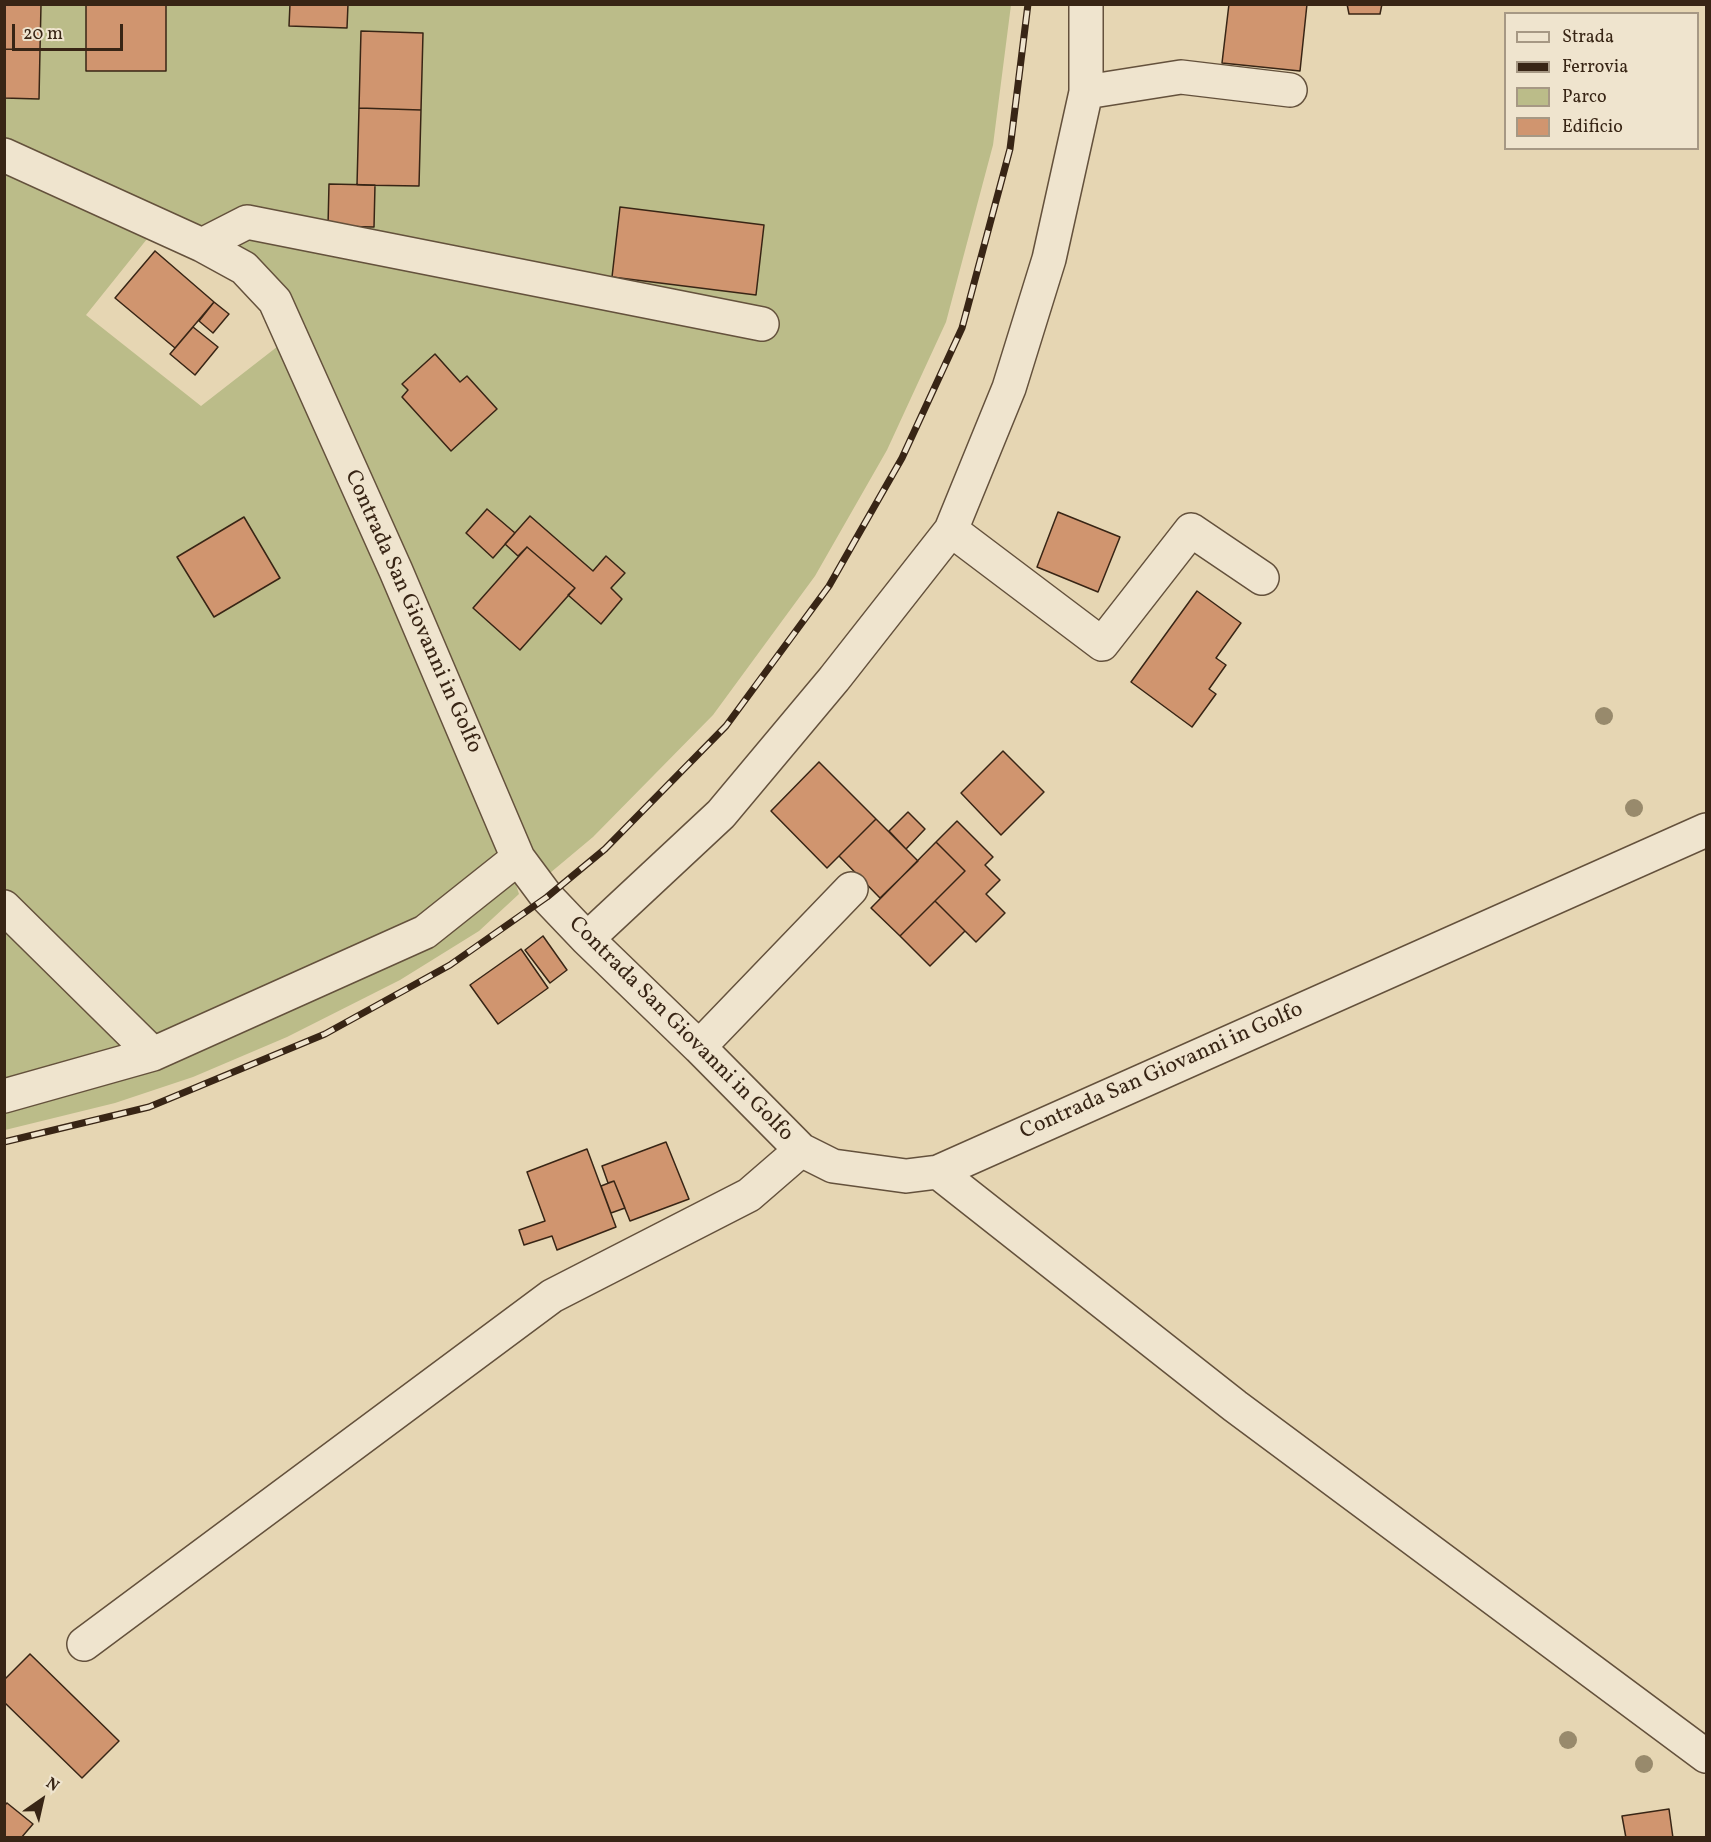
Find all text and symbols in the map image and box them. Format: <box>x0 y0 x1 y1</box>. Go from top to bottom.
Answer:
scale bar <box>15 12 126 50</box>
legend <box>1504 12 1699 150</box>
text: 20 m <box>23 22 63 47</box>
text: Strada <box>1562 25 1614 50</box>
text: Ferrovia <box>1562 55 1628 80</box>
text: Parco <box>1562 85 1607 110</box>
text: Edificio <box>1562 115 1623 140</box>
street label: Contrada San Giovanni in Golfo <box>337 466 487 758</box>
street label: Contrada San Giovanni in Golfo <box>562 912 798 1148</box>
street label: Contrada San Giovanni in Golfo <box>1016 997 1308 1147</box>
north arrow <box>12 1770 72 1830</box>
text: N <box>41 1773 63 1797</box>

